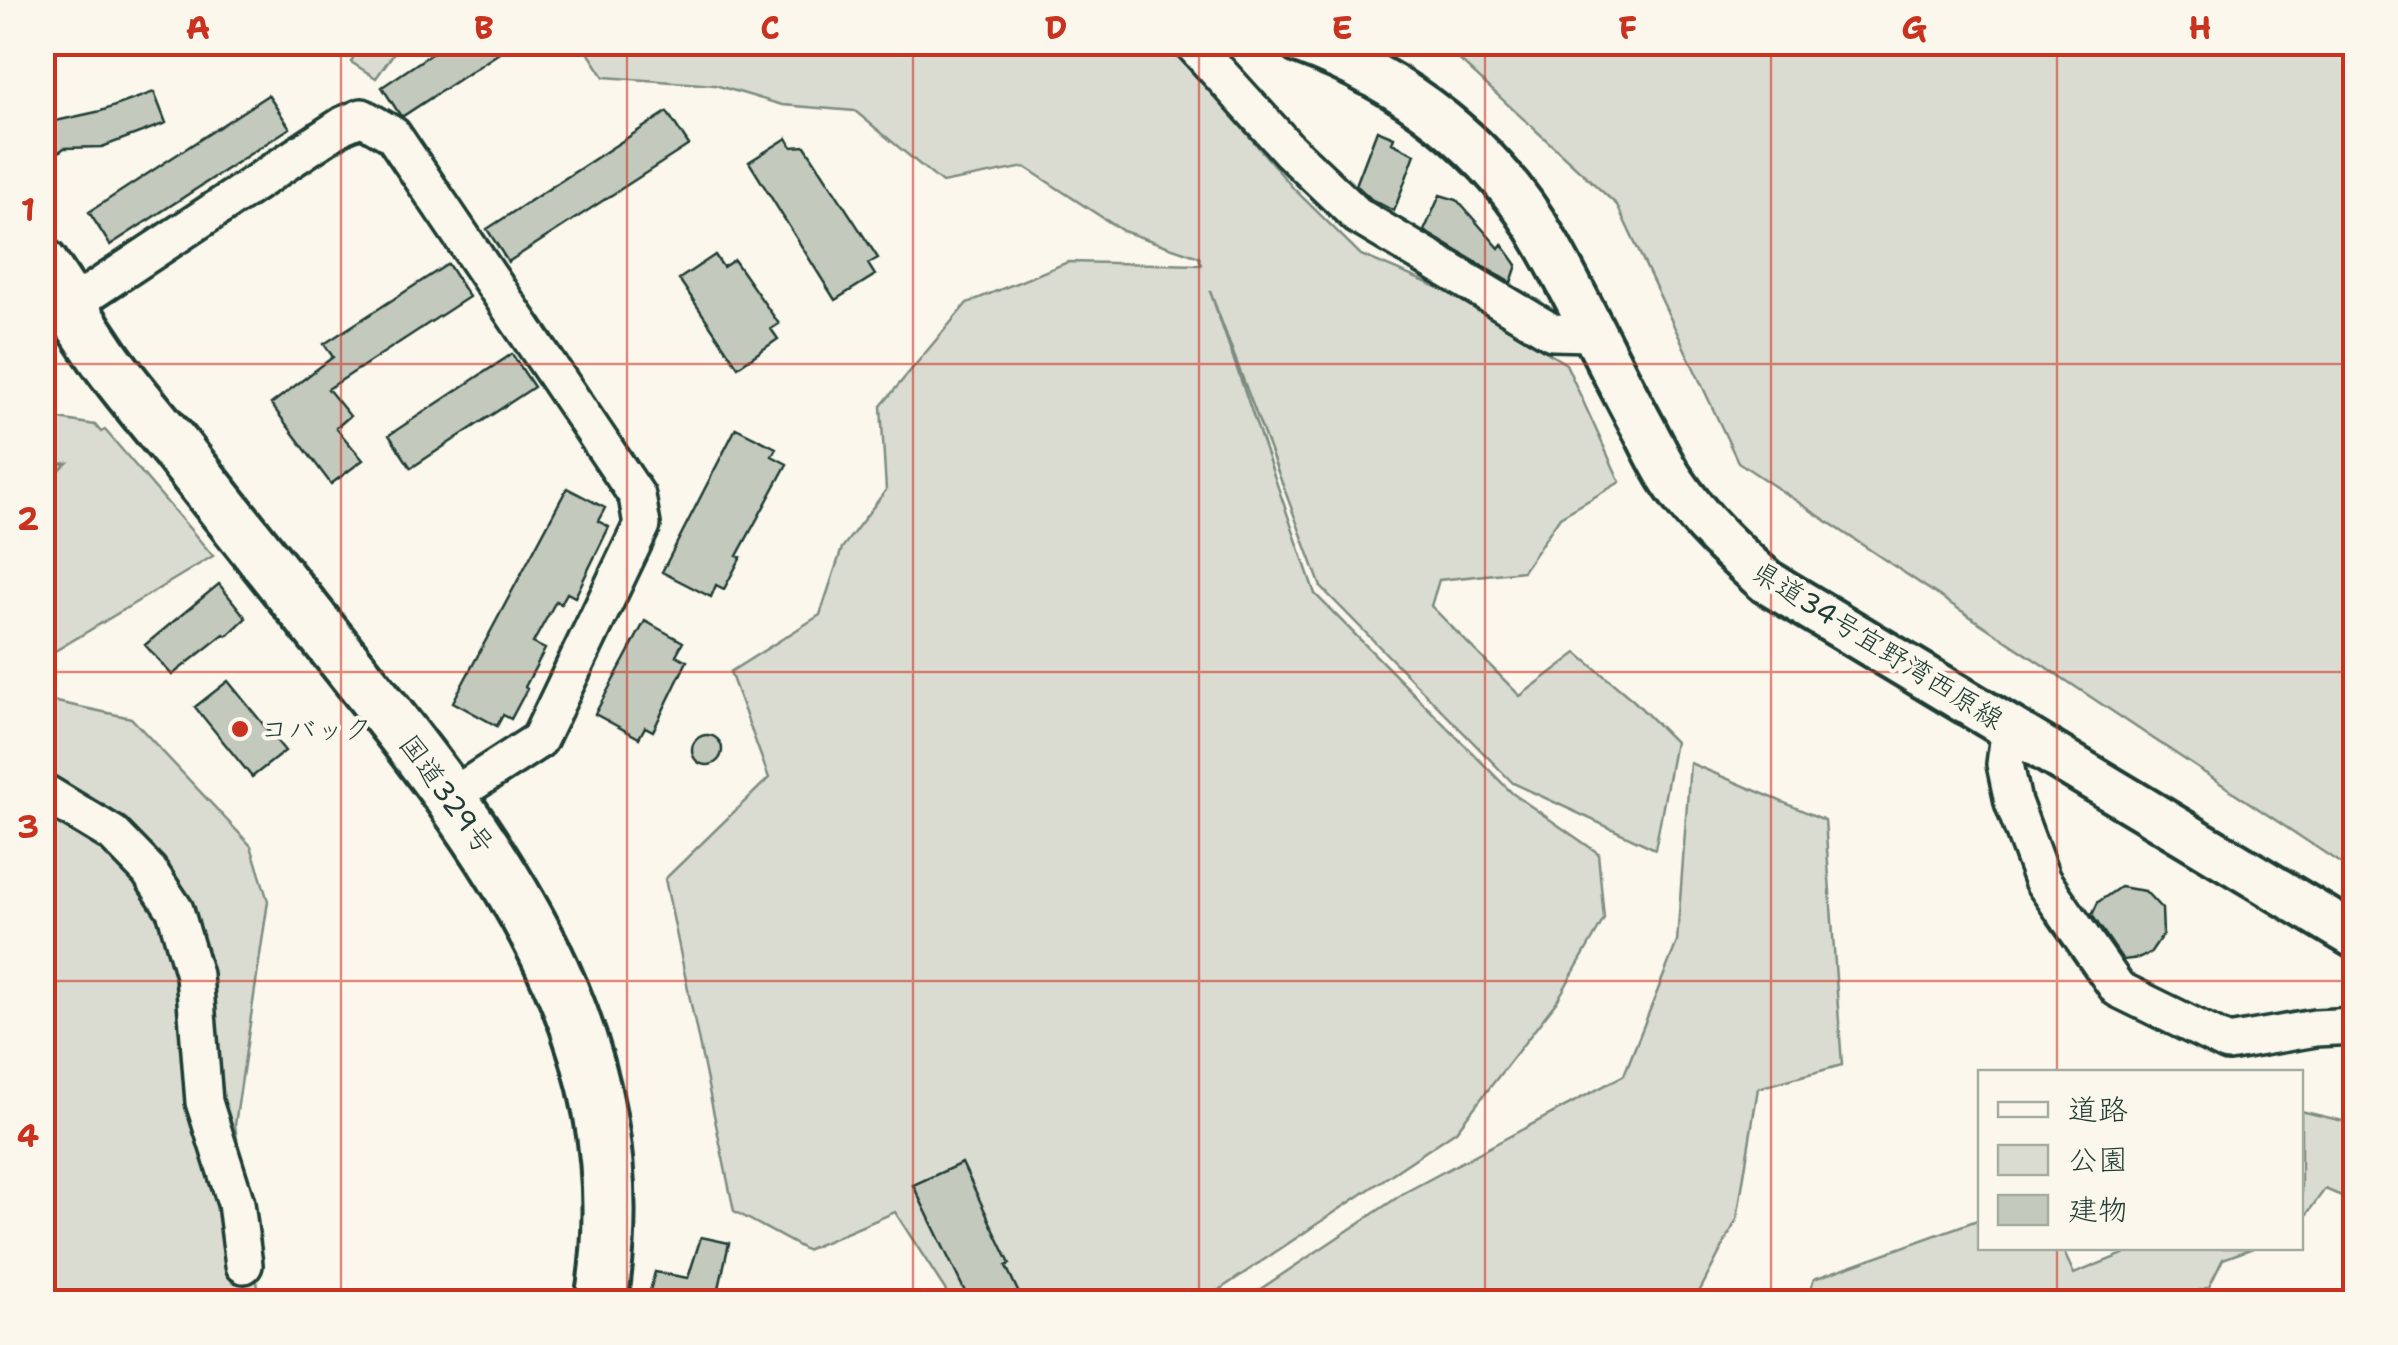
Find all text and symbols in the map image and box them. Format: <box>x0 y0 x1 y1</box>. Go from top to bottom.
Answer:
text: A <box>186 6 210 49</box>
text: B <box>474 6 494 49</box>
text: C <box>760 6 780 49</box>
text: D <box>1045 6 1067 49</box>
text: E <box>1331 6 1353 49</box>
text: F <box>1619 6 1637 49</box>
text: G <box>1901 6 1927 49</box>
text: H <box>2188 6 2212 49</box>
text: 1 <box>21 188 35 231</box>
text: 2 <box>17 497 39 540</box>
street label: 県道34号宜野湾西原線 <box>1745 552 2011 738</box>
place label: コバック <box>260 710 372 748</box>
marker: コバック <box>229 718 251 740</box>
street label: 国道329号 <box>391 726 503 862</box>
text: 3 <box>17 805 39 848</box>
legend <box>1978 1070 2303 1250</box>
text: 道路 <box>2068 1089 2128 1130</box>
text: 4 <box>17 1114 39 1157</box>
text: 公園 <box>2068 1139 2128 1180</box>
text: 建物 <box>2068 1189 2128 1230</box>

